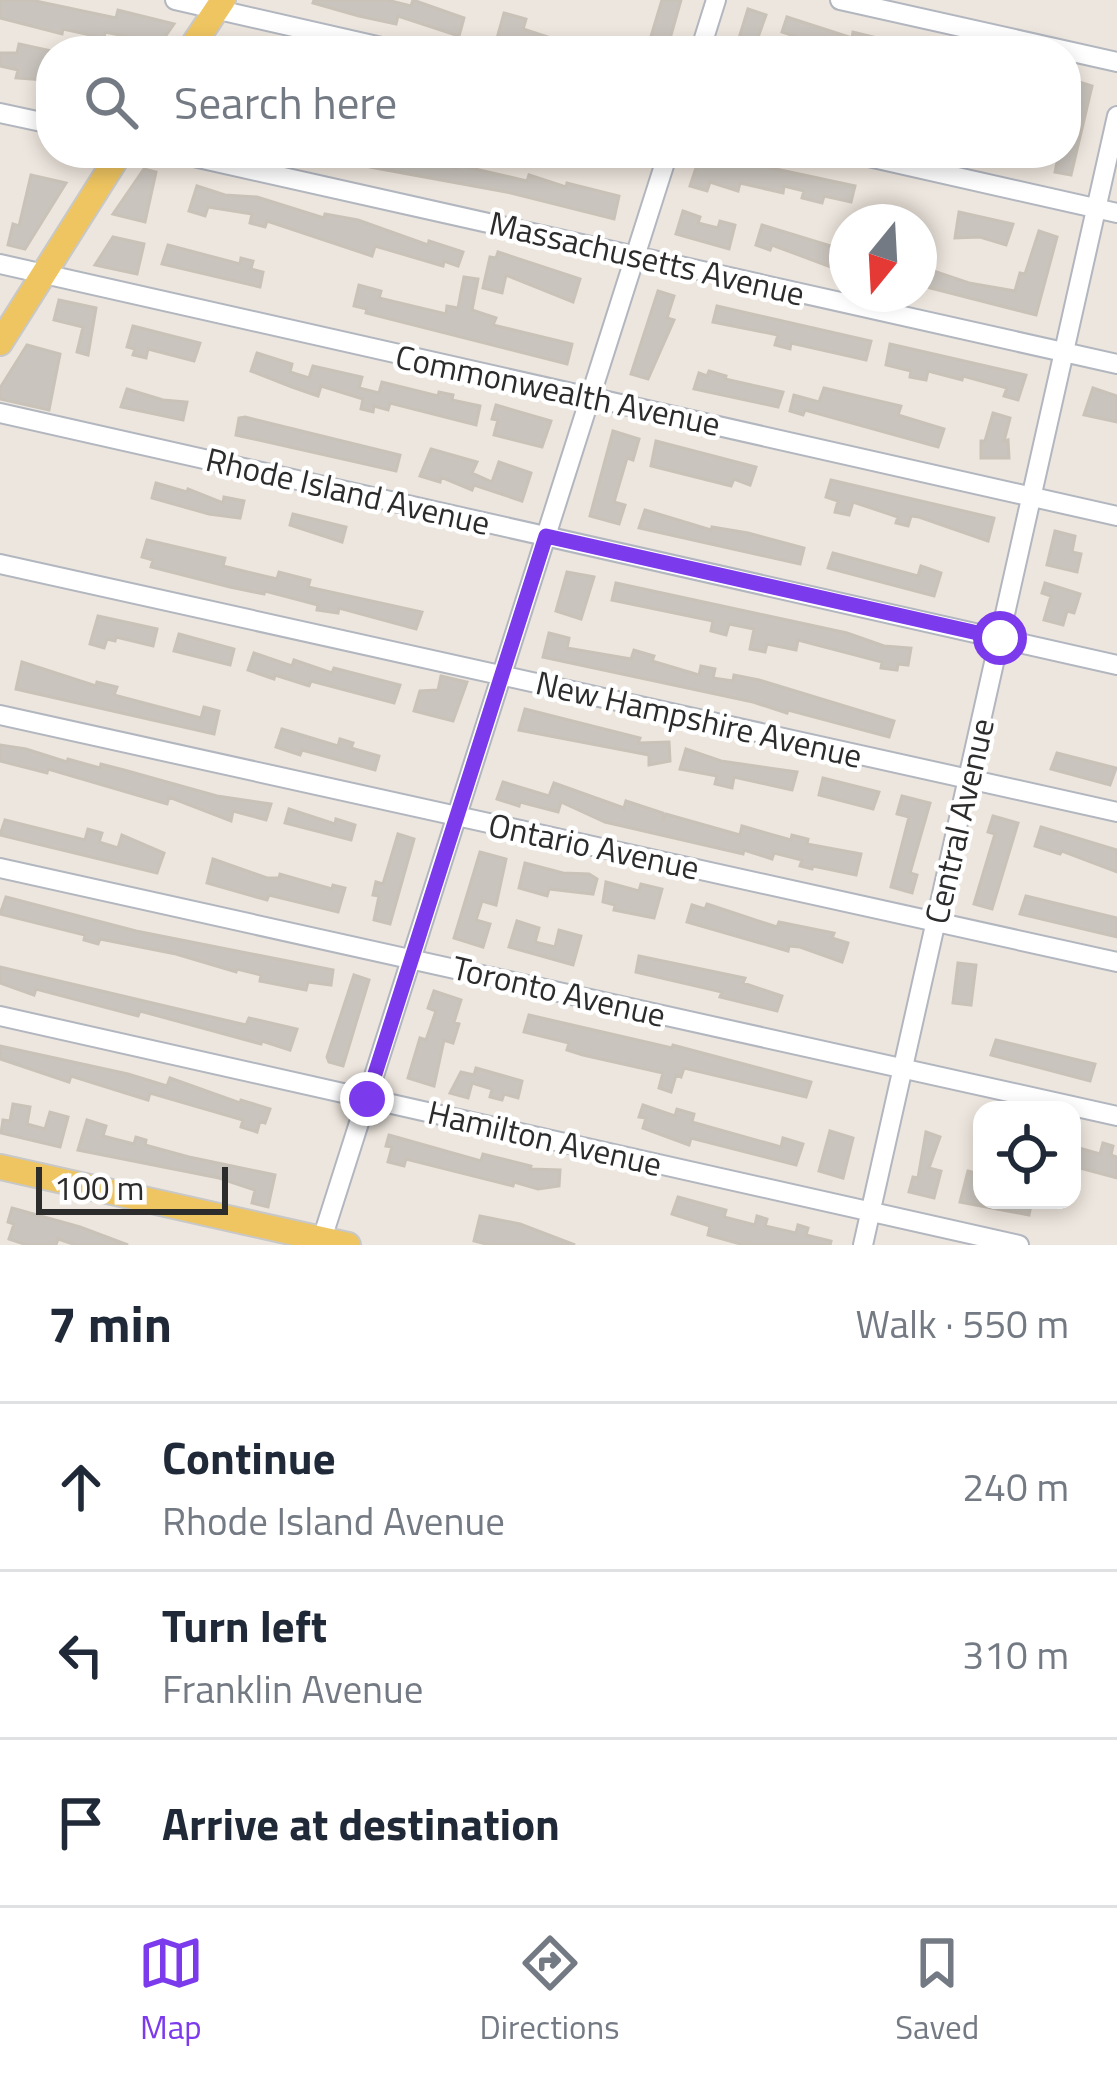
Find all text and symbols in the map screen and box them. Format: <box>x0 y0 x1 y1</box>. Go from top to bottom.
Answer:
search box <box>36 36 1081 168</box>
text: Search here <box>174 68 397 136</box>
icon: search <box>78 69 144 135</box>
street label: Massachusetts Avenue <box>484 197 810 319</box>
north arrow <box>829 204 937 312</box>
street label: Commonwealth Avenue <box>391 331 725 449</box>
street label: Rhode Island Avenue <box>201 434 495 548</box>
route start <box>973 611 1027 665</box>
street label: New Hampshire Avenue <box>531 657 867 781</box>
street label: Central Avenue <box>911 713 1007 929</box>
street label: Ontario Avenue <box>484 799 704 893</box>
street label: Toronto Avenue <box>447 942 671 1040</box>
route end <box>340 1072 394 1126</box>
street label: Hamilton Avenue <box>423 1087 667 1189</box>
map controls <box>973 1101 1081 1209</box>
button: locate <box>973 1101 1081 1209</box>
scale bar <box>36 1161 228 1214</box>
text: 100 m <box>54 1163 144 1213</box>
text: 7 min <box>48 1284 172 1362</box>
text: Walk · 550 m <box>855 1294 1069 1353</box>
text: Continue <box>162 1423 336 1491</box>
icon: ahead <box>48 1454 114 1520</box>
text: 240 m <box>962 1457 1069 1516</box>
text: Rhode Island Avenue <box>162 1491 505 1550</box>
text: Turn left <box>162 1591 327 1659</box>
icon: left <box>48 1622 114 1688</box>
text: 310 m <box>962 1625 1069 1684</box>
text: Franklin Avenue <box>162 1659 423 1718</box>
text: Arrive at destination <box>162 1789 560 1857</box>
icon: arrive <box>48 1790 114 1856</box>
tab: Map <box>138 1930 204 2052</box>
tab: Directions <box>480 1930 619 2052</box>
tab: Saved <box>895 1930 979 2052</box>

